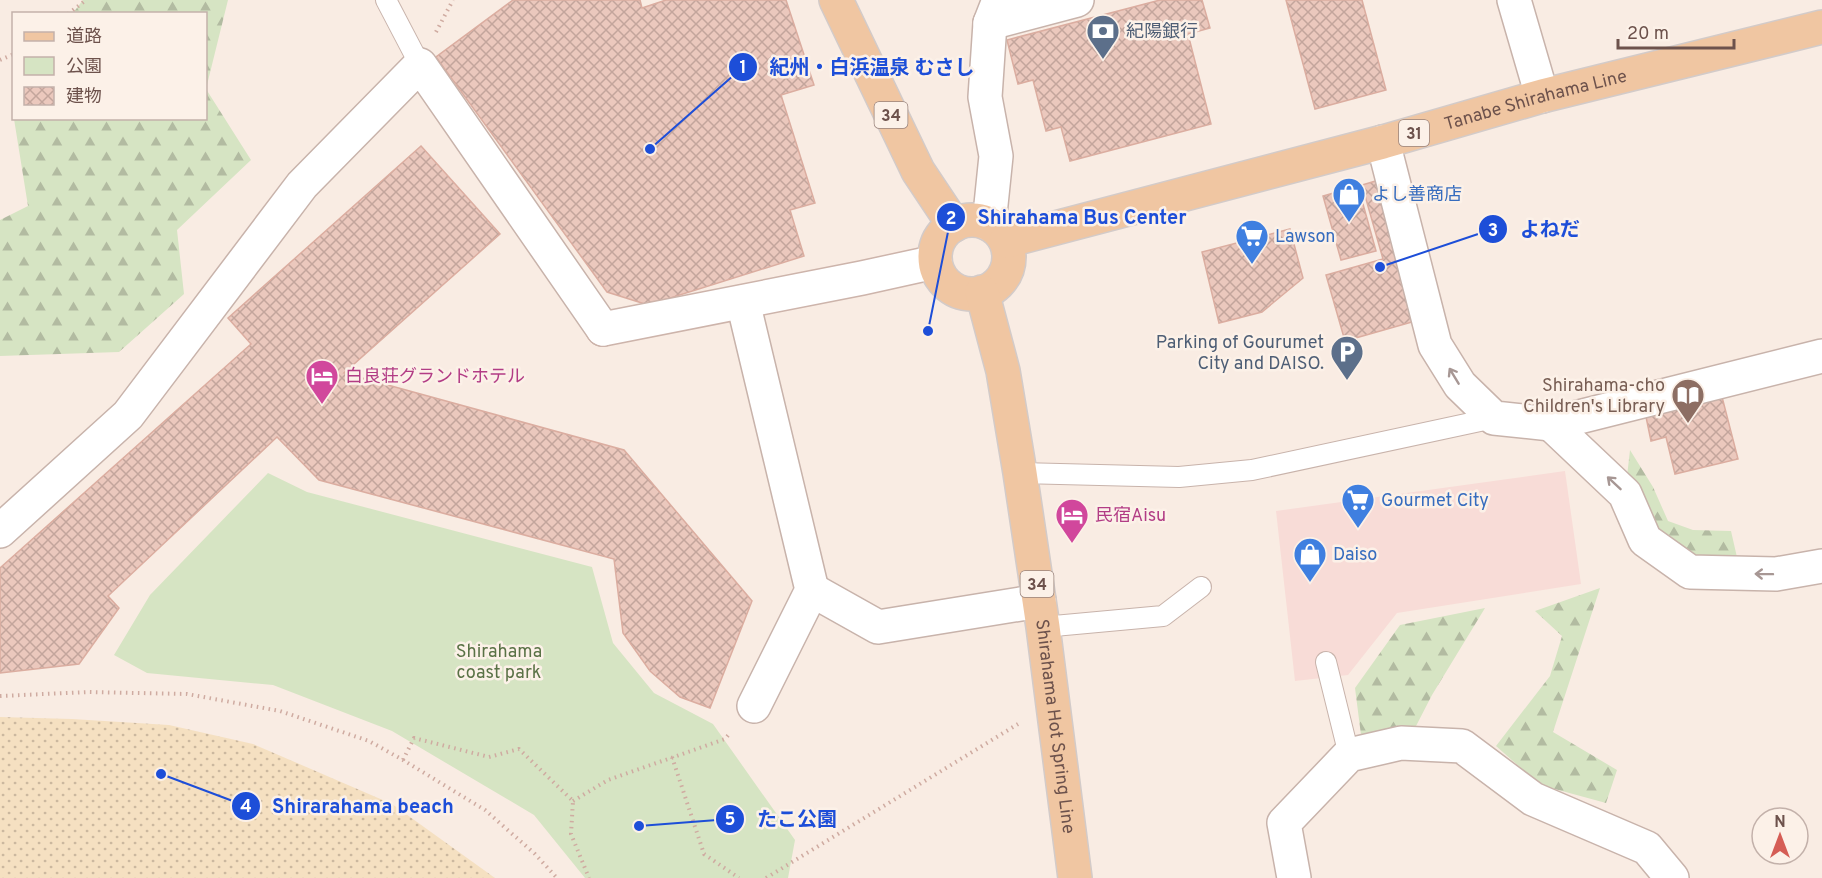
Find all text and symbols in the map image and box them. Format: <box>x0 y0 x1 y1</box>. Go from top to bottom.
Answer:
legend <box>12 12 207 120</box>
scale bar <box>1618 12 1734 50</box>
bank icon: 紀陽銀行 <box>1085 13 1121 60</box>
place label: 紀陽銀行 <box>1126 21 1198 44</box>
text: 20 m <box>1627 23 1669 46</box>
text: 道路 <box>66 26 102 49</box>
callout: 紀州・白浜温泉 むさし <box>728 48 987 86</box>
text: 公園 <box>66 56 102 79</box>
text: 紀州・白浜温泉 むさし <box>770 56 975 82</box>
text: 1 <box>739 57 747 80</box>
street label: Tanabe Shirahama Line <box>1442 65 1629 137</box>
text: 建物 <box>66 86 102 109</box>
road number: 34 <box>874 102 908 128</box>
road number: 31 <box>1399 120 1429 146</box>
shop icon: よし善商店 <box>1331 176 1367 223</box>
place label: よし善商店 <box>1372 184 1462 207</box>
callout: Shirahama Bus Center <box>936 198 1199 236</box>
text: Shirahama Bus Center <box>977 206 1187 232</box>
text: 2 <box>945 208 957 231</box>
callout: よねだ <box>1478 210 1592 248</box>
supermarket icon: Lawson <box>1234 218 1270 265</box>
text: よねだ <box>1520 218 1580 244</box>
text: 3 <box>1488 220 1498 243</box>
place label: Lawson <box>1275 226 1335 249</box>
place label: Parking of Gourumet City and DAISO. <box>1156 332 1324 376</box>
parking icon: Parking of Gourumet City and DAISO. <box>1329 334 1365 381</box>
hotel icon: 白良荘グランドホテル <box>304 358 340 405</box>
place label: 白良荘グランドホテル <box>345 366 525 389</box>
one-way arrow <box>1448 368 1460 385</box>
place label: Shirahama-cho Children's Library <box>1523 375 1665 419</box>
library icon: Shirahama-cho Children's Library <box>1670 377 1706 424</box>
one-way arrow <box>1607 477 1622 491</box>
supermarket icon: Gourmet City <box>1340 482 1376 529</box>
place label: Gourmet City <box>1381 490 1489 513</box>
hotel icon: 民宿Aisu <box>1054 497 1090 544</box>
place label: 民宿Aisu <box>1095 505 1166 528</box>
shop icon: Daiso <box>1292 536 1328 583</box>
place label: Daiso <box>1333 544 1377 567</box>
one-way arrow <box>1755 568 1775 579</box>
road number: 34 <box>1020 571 1054 597</box>
street label: Shirahama Hot Spring Line <box>1029 618 1079 835</box>
park label: Shirahama coast park <box>456 641 542 685</box>
callout: Shirarahama beach <box>231 787 466 825</box>
text: Shirarahama beach <box>272 795 454 821</box>
text: 4 <box>240 796 252 819</box>
callout: たこ公園 <box>715 800 849 838</box>
north arrow <box>1750 806 1810 866</box>
text: たこ公園 <box>757 808 837 834</box>
text: 5 <box>725 809 736 832</box>
text: N <box>1774 813 1786 833</box>

